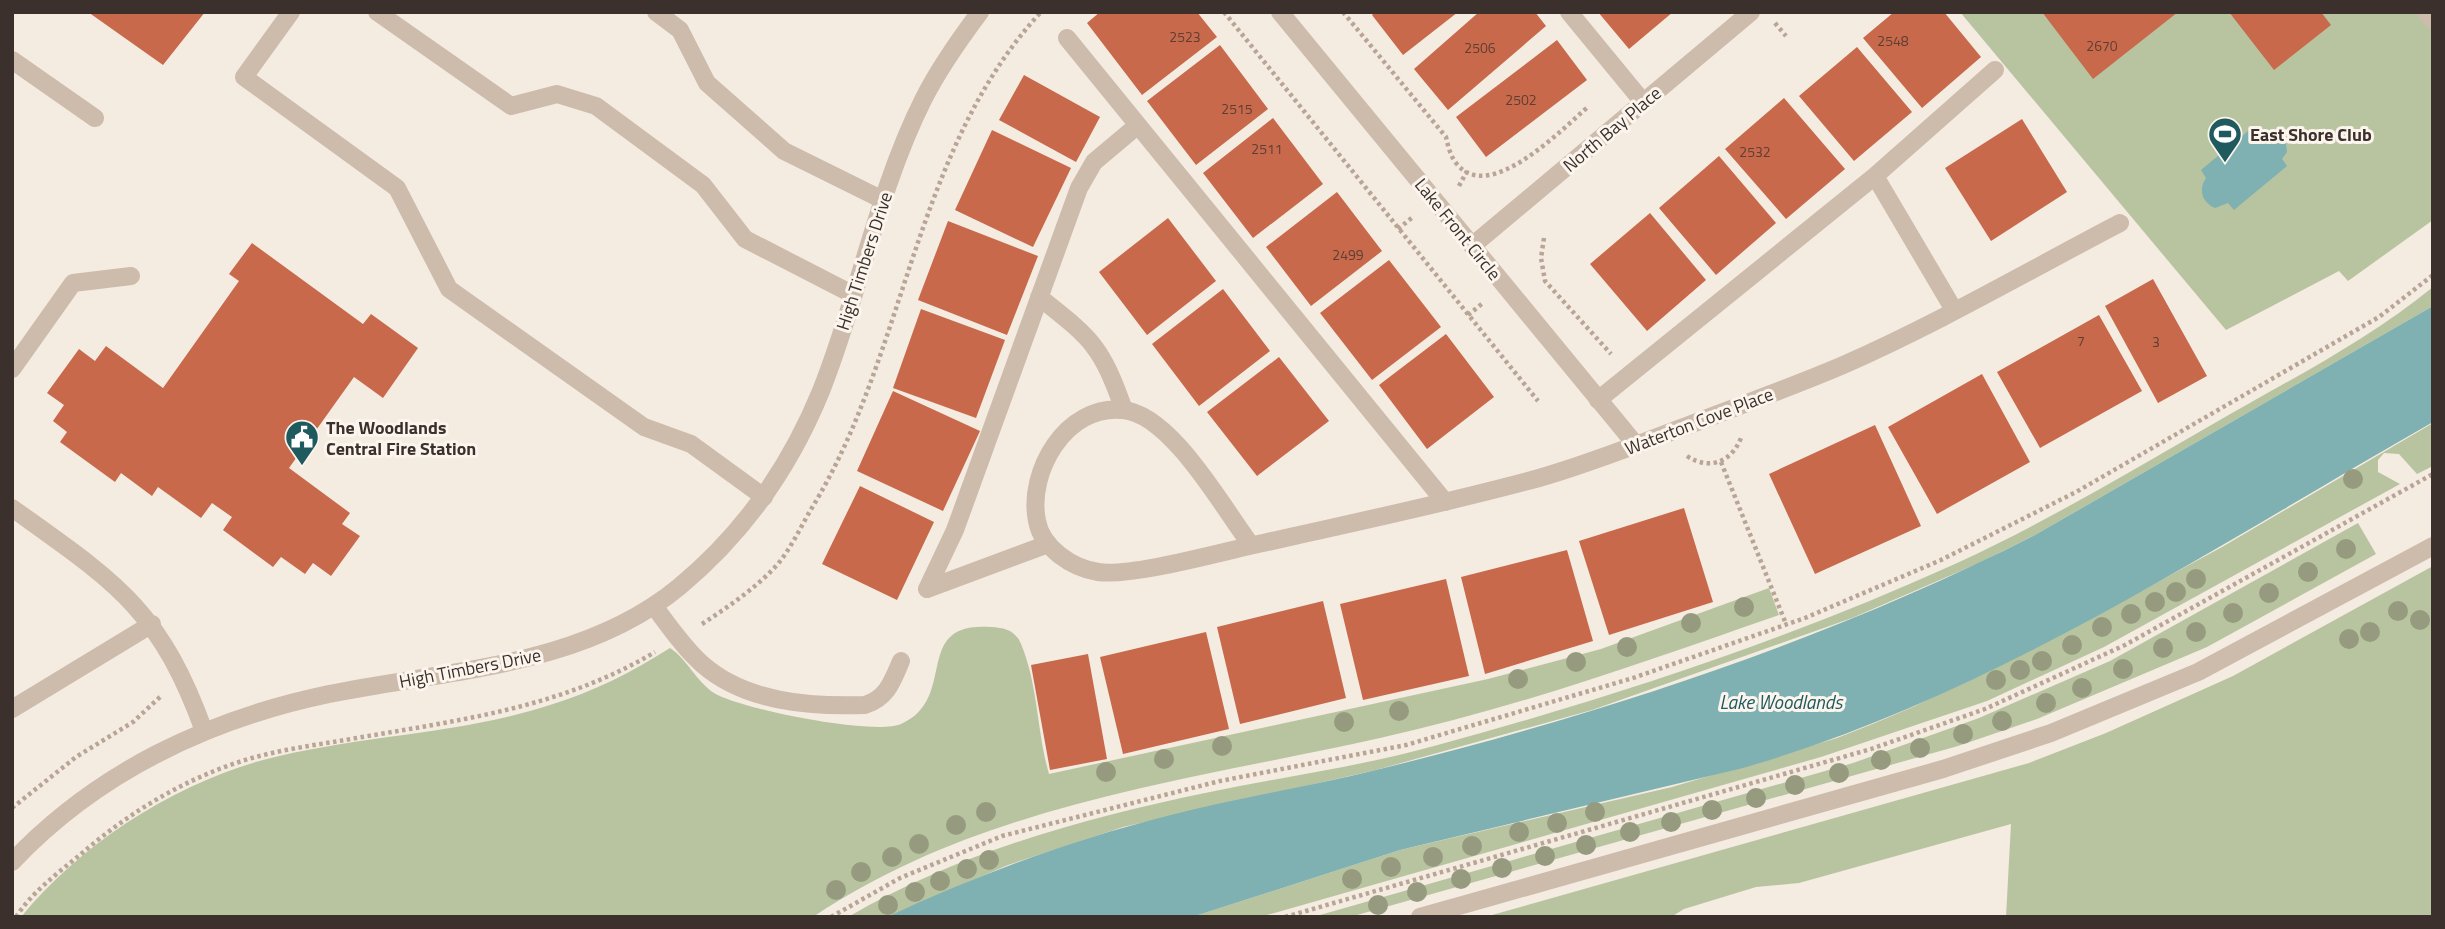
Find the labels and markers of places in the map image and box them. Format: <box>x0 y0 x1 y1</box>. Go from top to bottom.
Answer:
sports icon: East Shore Club <box>2206 115 2244 164</box>
place label: East Shore Club <box>2250 121 2372 148</box>
place label: The Woodlands Central Fire Station <box>326 414 476 462</box>
public building icon: The Woodlands Central Fire Station <box>283 418 321 467</box>

